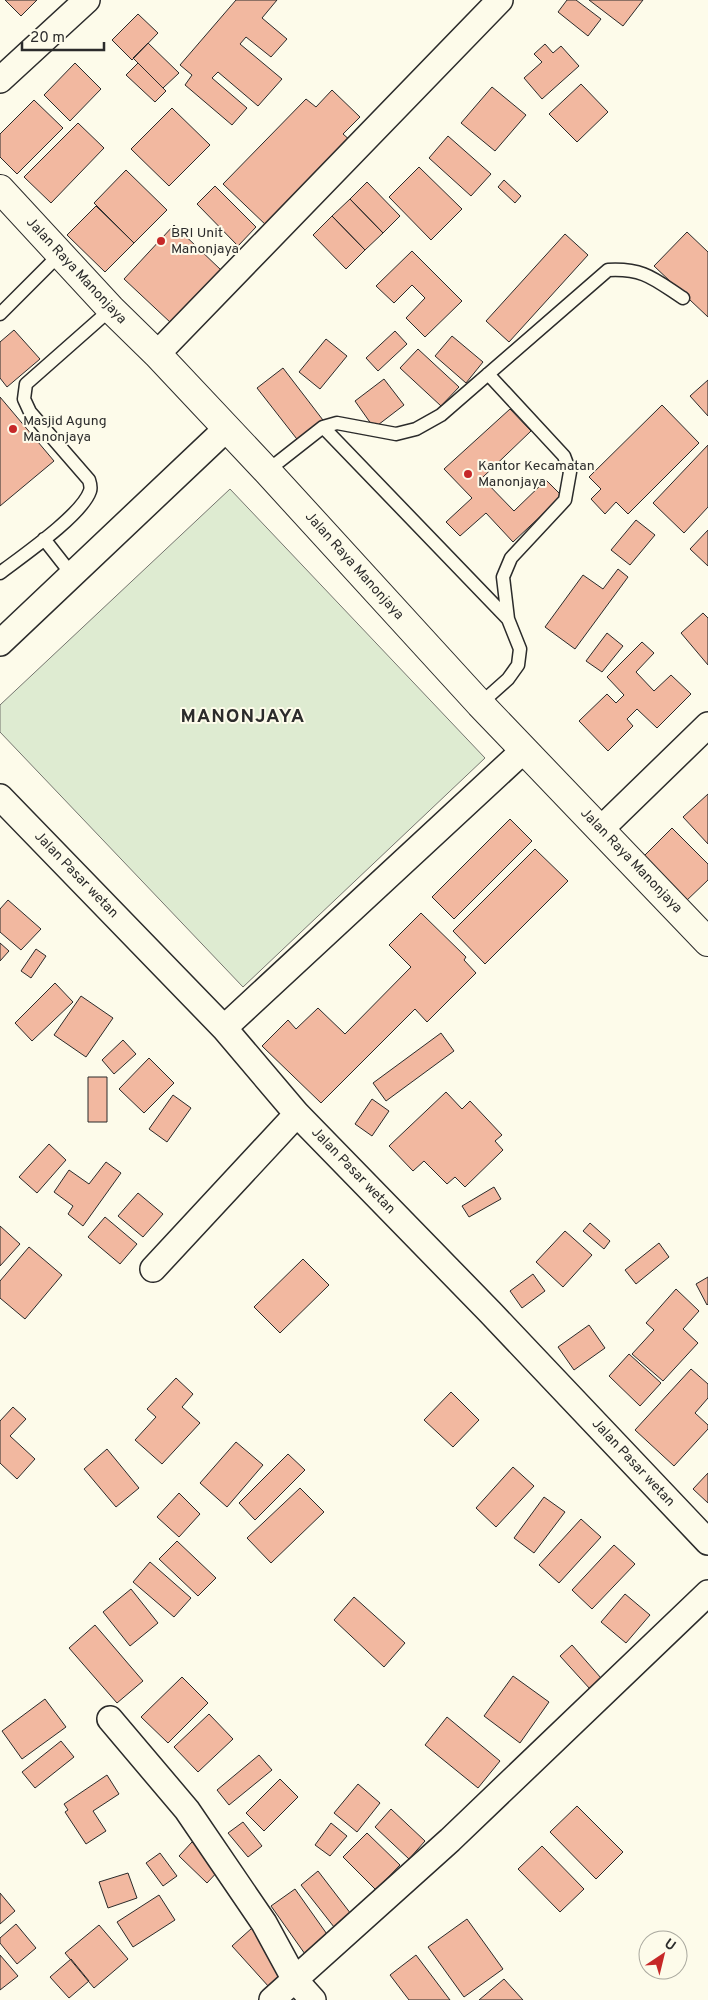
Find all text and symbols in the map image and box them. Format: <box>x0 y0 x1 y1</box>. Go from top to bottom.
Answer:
scale bar <box>22 20 105 52</box>
text: 20 m <box>30 29 65 48</box>
street label: Jalan Raya Manonjaya <box>22 214 130 328</box>
place label: BRI Unit Manonjaya <box>171 225 239 258</box>
marker: BRI Unit Manonjaya <box>155 235 167 247</box>
place label: Masjid Agung Manonjaya <box>23 413 107 446</box>
marker: Masjid Agung Manonjaya <box>7 423 19 435</box>
place label: Kantor Kecamatan Manonjaya <box>478 458 595 491</box>
marker: Kantor Kecamatan Manonjaya <box>462 468 474 480</box>
street label: Jalan Raya Manonjaya <box>301 508 407 624</box>
district label: MANONJAYA <box>181 705 305 729</box>
street label: Jalan Raya Manonjaya <box>576 805 686 917</box>
street label: Jalan Pasar wetan <box>30 828 122 922</box>
street label: Jalan Pasar wetan <box>307 1124 399 1218</box>
street label: Jalan Pasar wetan <box>588 1416 678 1510</box>
north arrow <box>638 1930 688 1980</box>
text: U <box>661 1936 679 1955</box>

